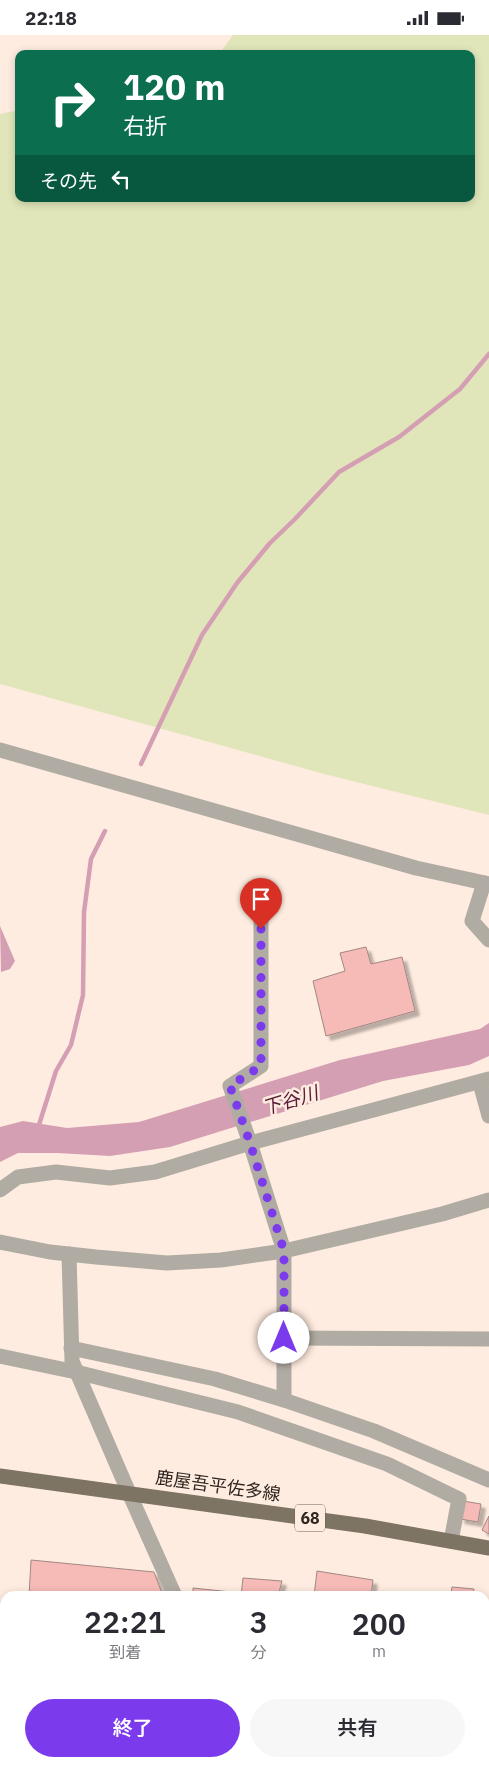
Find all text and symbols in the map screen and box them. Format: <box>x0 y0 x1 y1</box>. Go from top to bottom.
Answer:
text: 22:18 <box>25 6 77 30</box>
text: 120 m <box>123 64 226 110</box>
icon: right <box>40 70 105 135</box>
text: 右折 <box>123 111 167 140</box>
icon: left <box>107 165 135 193</box>
text: その先 <box>40 169 97 193</box>
pin <box>240 878 282 929</box>
icon: arrive <box>247 885 275 913</box>
water label: 下谷川 <box>259 1080 323 1120</box>
position arrow <box>257 1311 309 1363</box>
street label: 鹿屋吾平佐多線 <box>154 1465 282 1506</box>
road number: 68 <box>295 1505 325 1531</box>
text: 22:21 <box>84 1602 166 1641</box>
text: 3 <box>250 1602 268 1641</box>
text: 200 <box>352 1604 406 1643</box>
text: m <box>372 1641 386 1661</box>
text: 到着 <box>109 1642 141 1662</box>
text: 分 <box>251 1642 267 1662</box>
button: 終了 <box>25 1699 240 1757</box>
button: 共有 <box>250 1699 465 1757</box>

